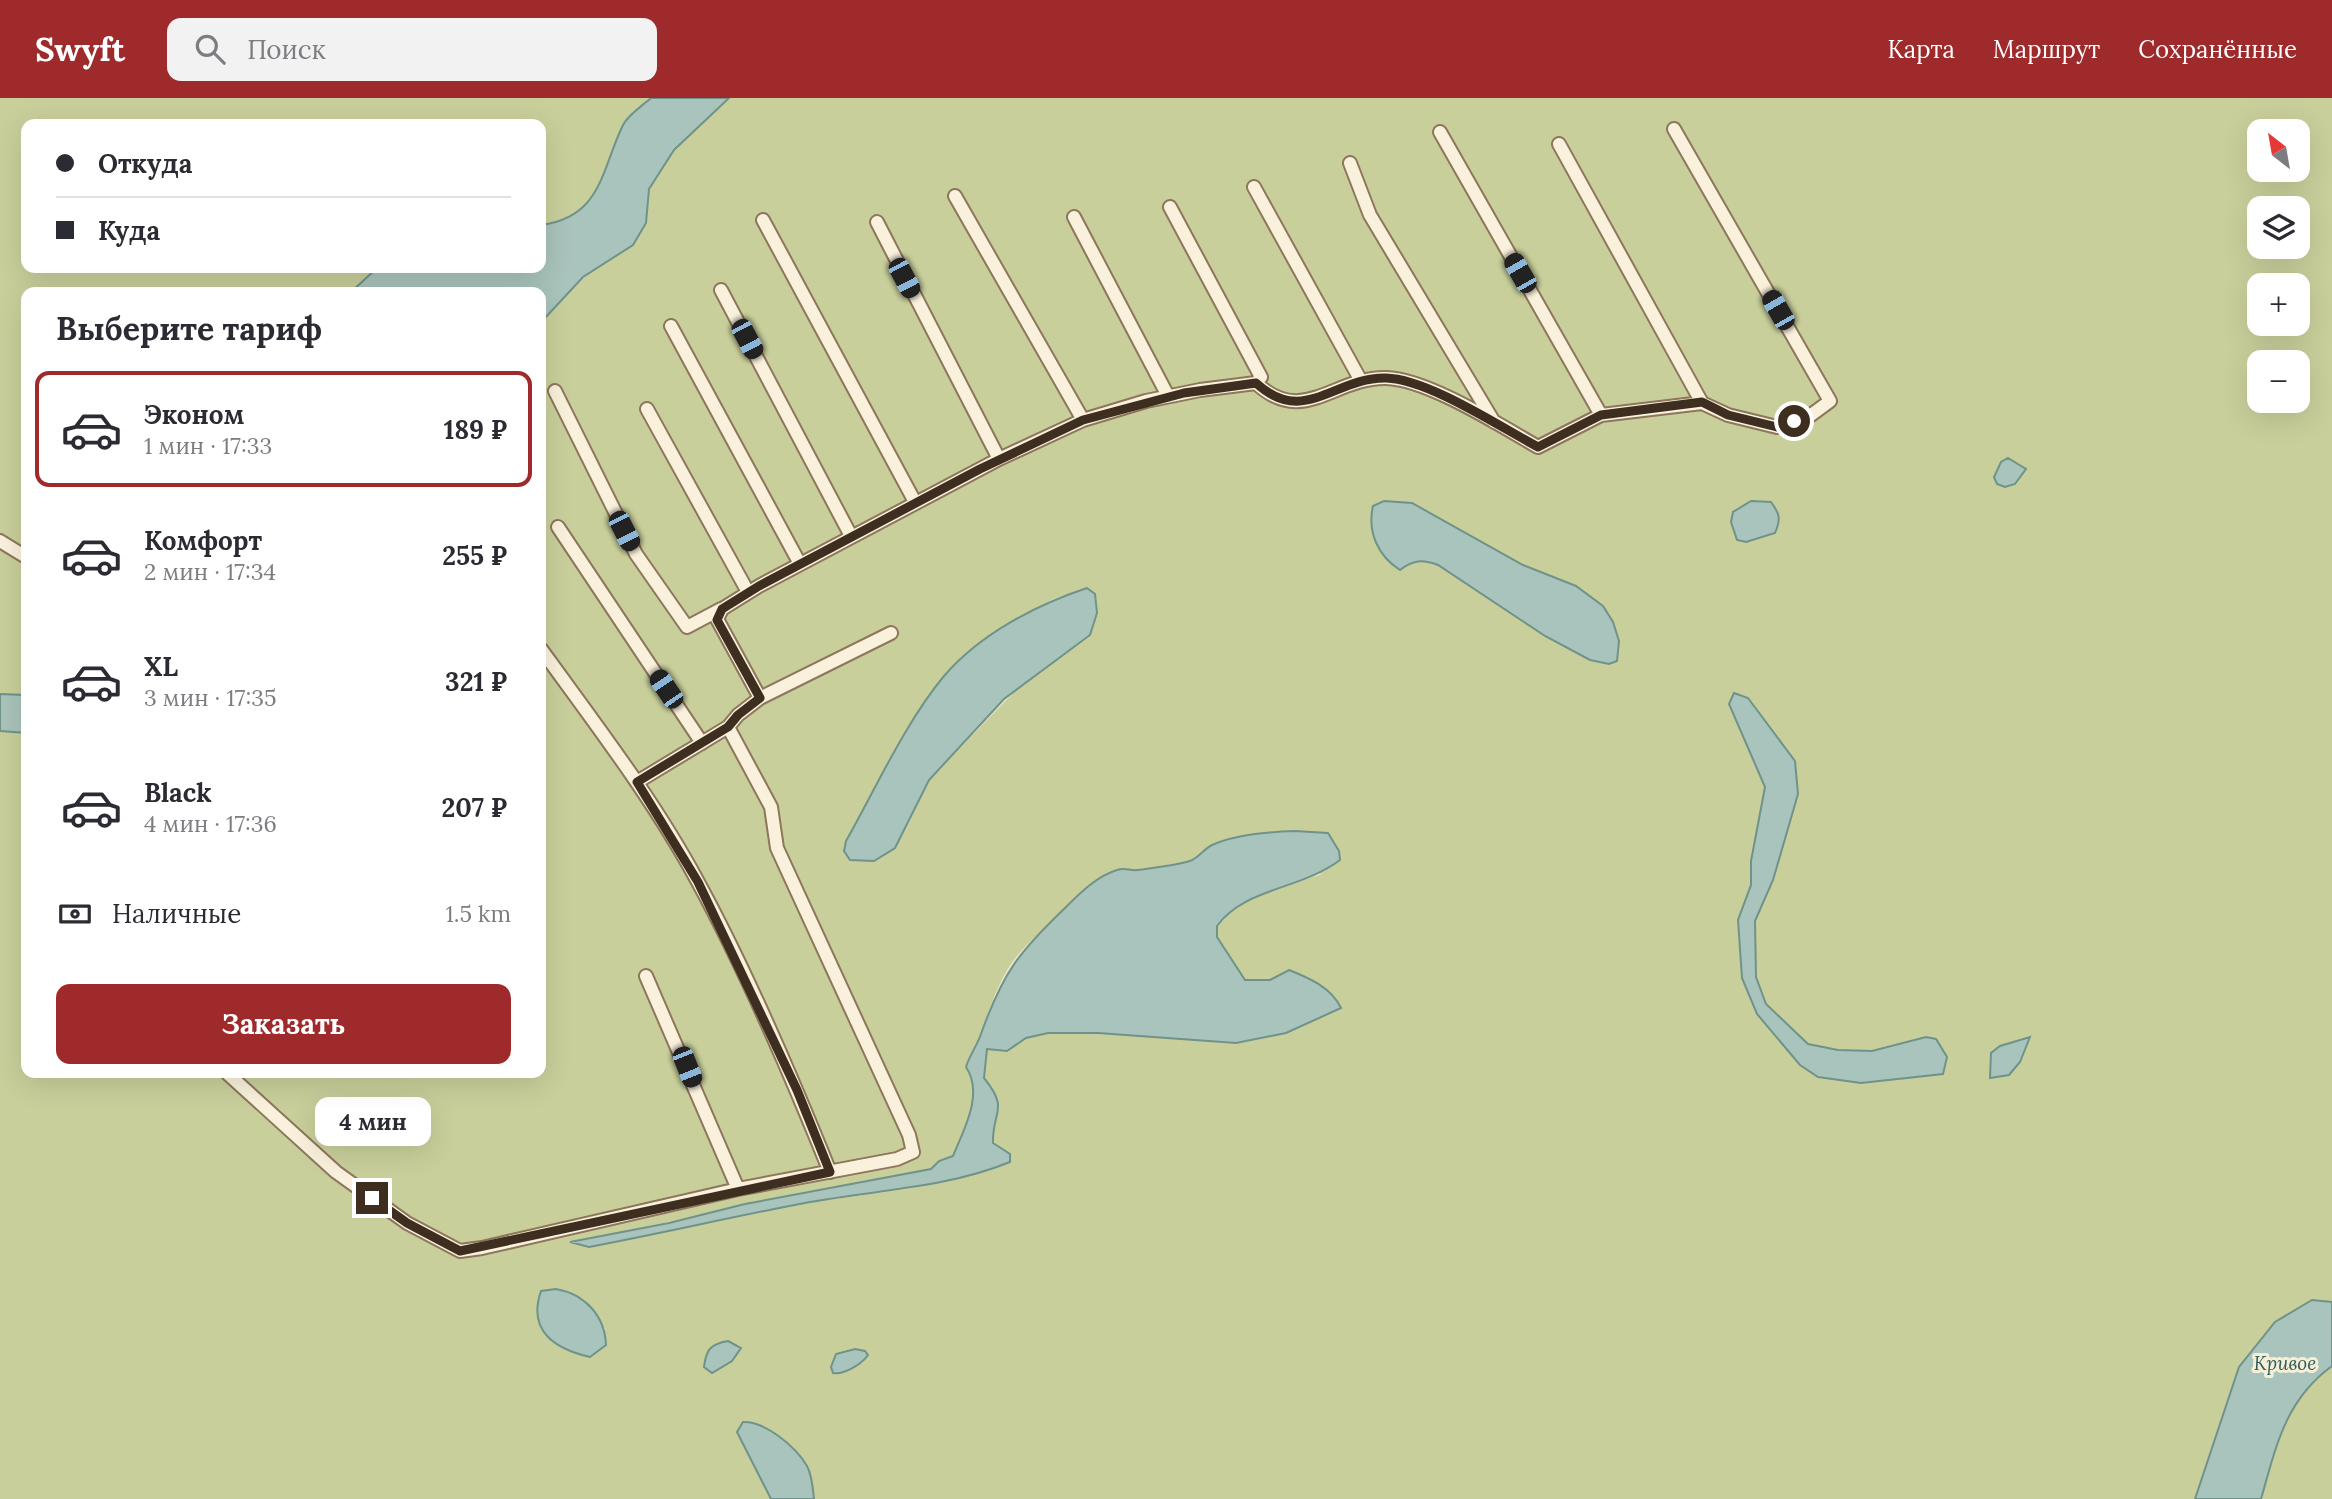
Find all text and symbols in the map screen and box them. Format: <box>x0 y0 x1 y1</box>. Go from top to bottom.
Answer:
search box <box>167 18 657 81</box>
text: Swyft <box>35 28 125 70</box>
icon: search <box>191 30 229 68</box>
text: Поиск <box>247 33 326 66</box>
text: Карта <box>1887 34 1955 65</box>
text: Маршрут <box>1993 34 2100 65</box>
text: Сохранённые <box>2138 34 2297 65</box>
north arrow <box>2247 119 2310 182</box>
map controls <box>2247 119 2310 413</box>
text: Откуда <box>98 147 192 180</box>
button: layers <box>2247 196 2310 259</box>
text: Куда <box>98 214 160 247</box>
car <box>1501 250 1540 296</box>
car <box>885 255 924 301</box>
button: + <box>2247 273 2310 336</box>
car <box>1759 287 1798 333</box>
text: Выберите тариф <box>56 308 322 349</box>
car <box>728 316 767 362</box>
button: − <box>2247 350 2310 413</box>
icon: car <box>60 398 123 461</box>
text: Эконом <box>144 398 244 431</box>
route start <box>1778 405 1810 437</box>
text: 189 ₽ <box>444 413 507 446</box>
text: 1 мин · 17:33 <box>144 431 272 460</box>
car <box>606 508 643 554</box>
icon: car <box>60 524 123 587</box>
text: Комфорт <box>144 524 262 557</box>
text: 255 ₽ <box>442 539 507 572</box>
text: 2 мин · 17:34 <box>144 557 276 586</box>
icon: car <box>60 650 123 713</box>
text: XL <box>144 650 178 683</box>
text: 321 ₽ <box>445 665 507 698</box>
car <box>646 666 687 712</box>
text: 3 мин · 17:35 <box>144 683 276 712</box>
icon: car <box>60 776 123 839</box>
text: Black <box>144 776 212 809</box>
text: 207 ₽ <box>441 791 507 824</box>
text: 4 мин · 17:36 <box>144 809 277 838</box>
icon: cash <box>56 895 94 933</box>
text: Наличные <box>112 897 241 930</box>
text: 1.5 km <box>445 899 511 928</box>
button: Заказать <box>56 984 511 1064</box>
car <box>670 1044 705 1090</box>
callout: 4 мин <box>314 1096 430 1146</box>
text: 4 мин <box>339 1107 407 1136</box>
route end <box>356 1182 388 1214</box>
water label: Кривое <box>2254 1351 2316 1375</box>

